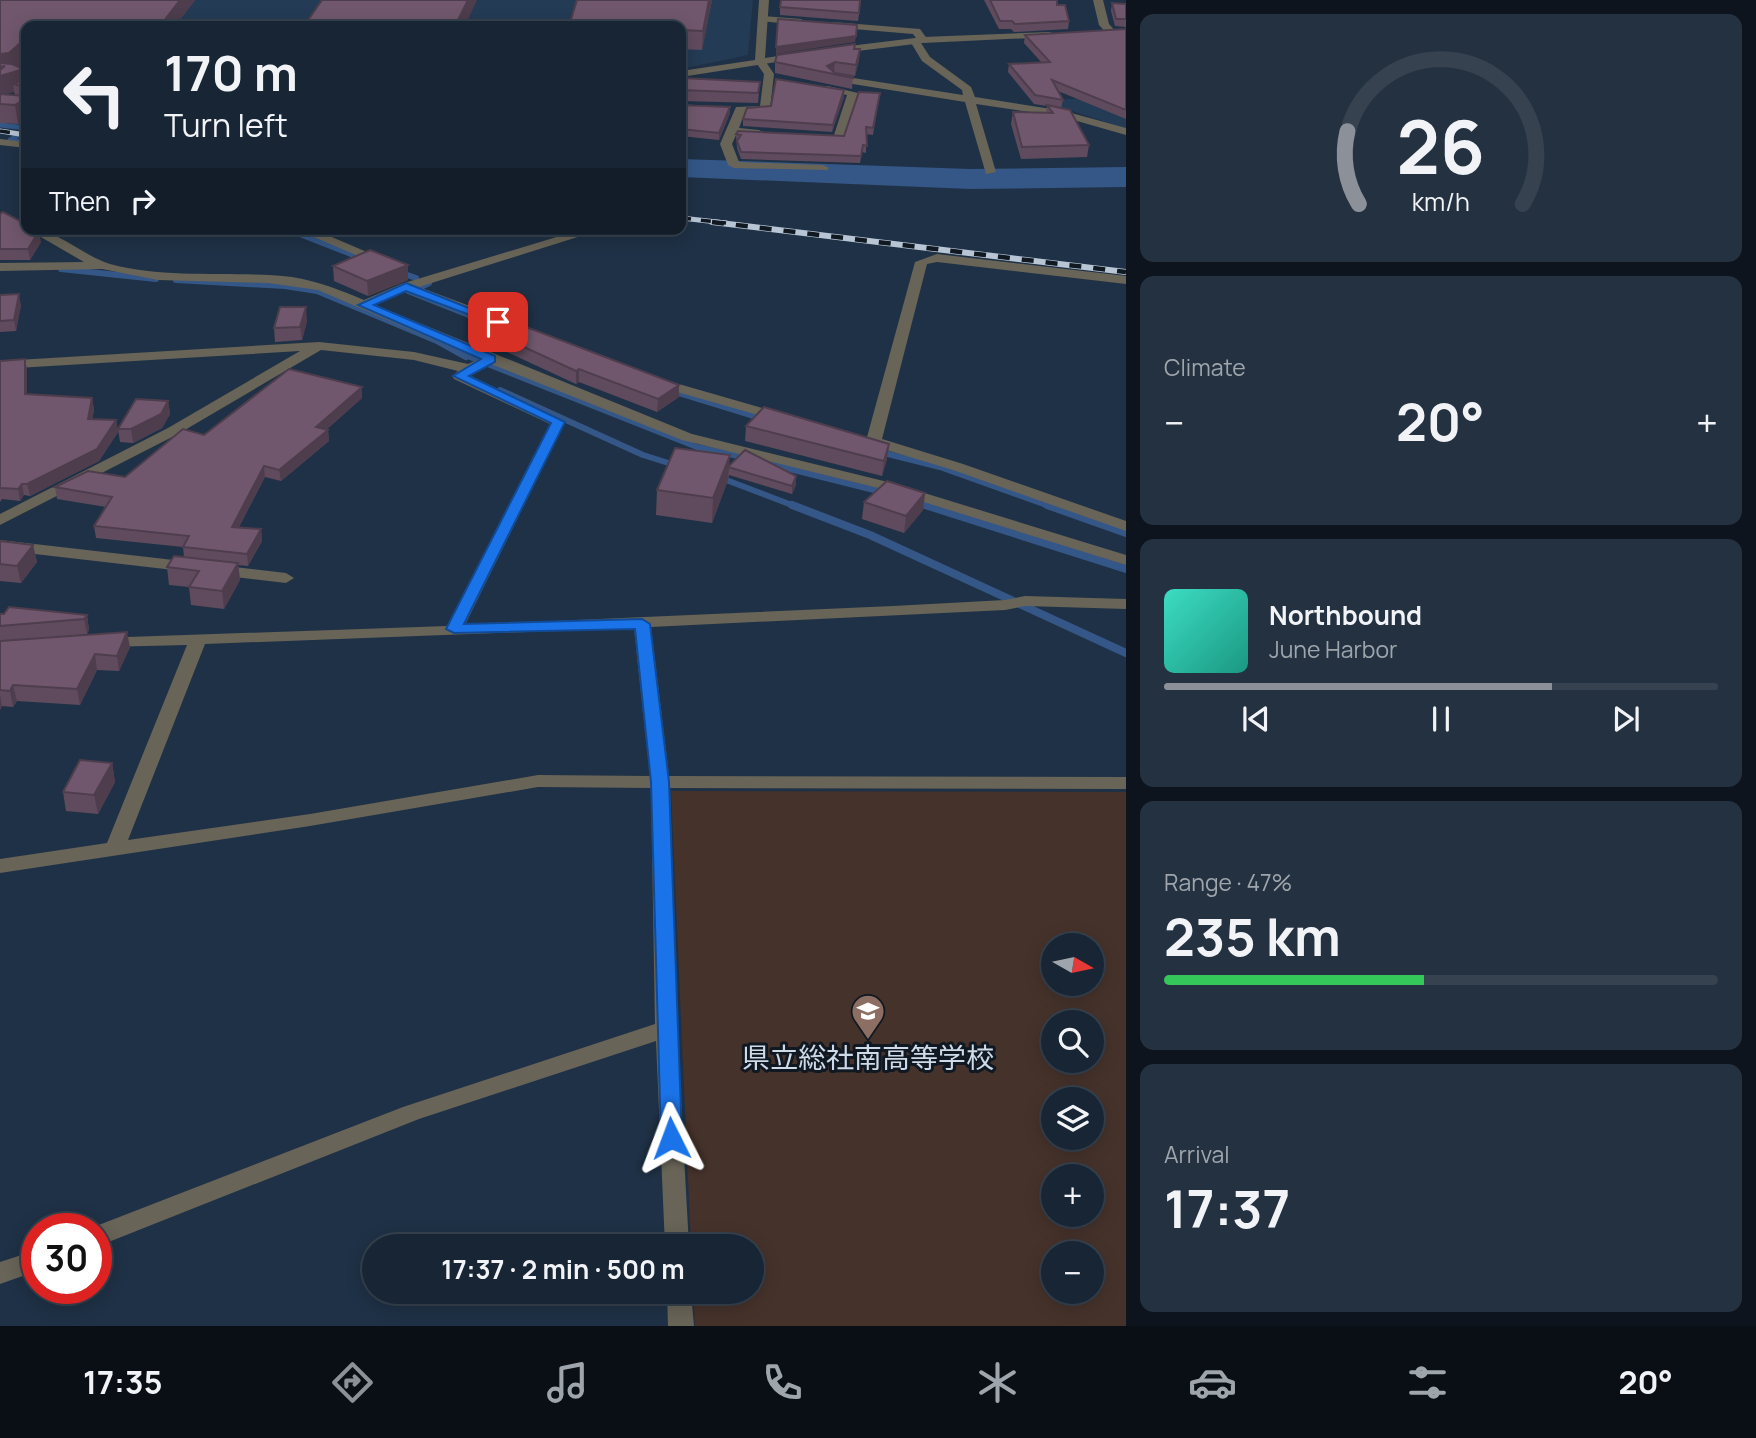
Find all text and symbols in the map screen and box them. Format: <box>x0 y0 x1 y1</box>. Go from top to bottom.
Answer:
text: 170 m <box>164 39 298 106</box>
icon: left <box>49 49 140 140</box>
text: 26 <box>1397 97 1485 197</box>
text: Turn left <box>164 103 288 147</box>
icon: right <box>124 182 162 220</box>
text: Then <box>49 183 110 219</box>
text: km/h <box>1412 184 1470 219</box>
pin <box>468 292 528 352</box>
icon: arrive <box>479 303 517 341</box>
text: Climate <box>1164 351 1246 383</box>
text: 20° <box>1396 386 1485 457</box>
text: − <box>1164 396 1185 448</box>
text: + <box>1696 396 1718 448</box>
text: Northbound <box>1269 597 1422 633</box>
text: June Harbor <box>1269 633 1397 665</box>
icon: previous <box>1237 700 1275 738</box>
icon: pause <box>1422 700 1460 738</box>
icon: next <box>1607 700 1645 738</box>
text: Range · 47% <box>1164 866 1292 898</box>
text: 235 km <box>1164 901 1341 972</box>
north arrow <box>1041 933 1104 996</box>
map controls <box>1041 933 1104 1304</box>
school or university icon: 県立総社南高等学校 <box>849 992 887 1041</box>
button: search <box>1041 1010 1104 1073</box>
place label: 県立総社南高等学校 <box>742 1038 994 1076</box>
button: layers <box>1041 1087 1104 1150</box>
position arrow <box>634 1101 708 1175</box>
text: Arrival <box>1164 1138 1230 1170</box>
button: + <box>1041 1164 1104 1227</box>
text: 17:37 <box>1164 1173 1290 1244</box>
speed limit sign: 30 <box>21 1213 112 1304</box>
button: − <box>1041 1241 1104 1304</box>
text: 17:37 · 2 min · 500 m <box>441 1251 685 1287</box>
icon: directions <box>328 1358 377 1407</box>
icon: music <box>543 1358 592 1407</box>
icon: phone <box>758 1358 807 1407</box>
icon: climate <box>973 1358 1022 1407</box>
icon: car <box>1188 1358 1237 1407</box>
icon: filters <box>1403 1358 1452 1407</box>
text: 17:35 <box>83 1360 162 1404</box>
text: 20° <box>1618 1360 1673 1404</box>

